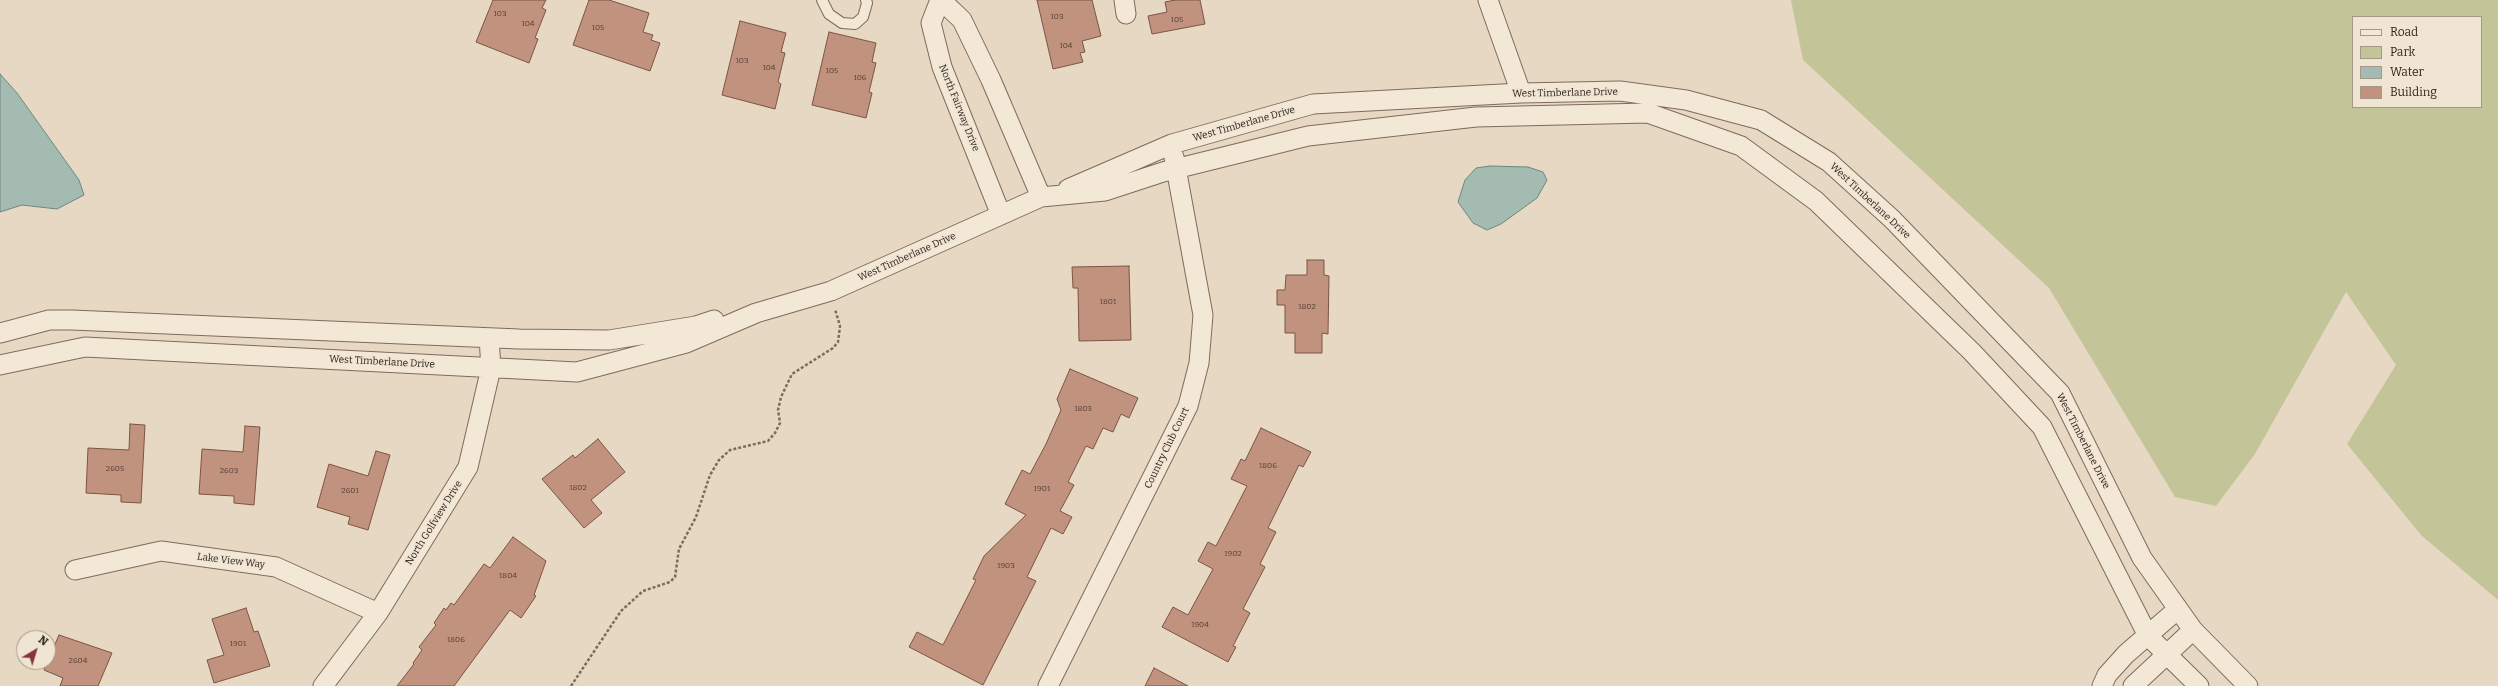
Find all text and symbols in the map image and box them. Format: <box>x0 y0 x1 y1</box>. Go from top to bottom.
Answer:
house number: 103 <box>494 9 506 19</box>
house number: 103 <box>1051 12 1063 22</box>
house number: 105 <box>1171 15 1183 25</box>
legend <box>2352 16 2482 108</box>
house number: 104 <box>521 19 535 29</box>
house number: 105 <box>592 23 604 33</box>
text: Road <box>2390 25 2418 39</box>
house number: 104 <box>1059 41 1073 51</box>
text: Park <box>2390 45 2415 59</box>
house number: 103 <box>736 56 748 66</box>
house number: 104 <box>762 63 776 73</box>
street label: North Fairway Drive <box>936 63 982 153</box>
text: Water <box>2390 65 2424 79</box>
house number: 105 <box>826 66 838 76</box>
house number: 106 <box>853 73 867 83</box>
text: Building <box>2390 85 2437 99</box>
street label: West Timberlane Drive <box>1512 86 1618 100</box>
street label: West Timberlane Drive <box>1192 104 1296 144</box>
street label: West Timberlane Drive <box>1827 161 1913 241</box>
street label: West Timberlane Drive <box>856 230 958 284</box>
house number: 1801 <box>1100 297 1116 307</box>
house number: 1802 <box>1298 302 1316 312</box>
street label: West Timberlane Drive <box>329 353 435 371</box>
street label: West Timberlane Drive <box>2054 391 2112 491</box>
house number: 1803 <box>1074 404 1092 414</box>
street label: Country Club Court <box>1142 405 1192 491</box>
house number: 1806 <box>1259 461 1277 471</box>
house number: 2605 <box>106 464 124 474</box>
house number: 2603 <box>220 466 238 476</box>
street label: North Golfview Drive <box>403 479 465 567</box>
house number: 1802 <box>569 483 587 493</box>
house number: 1901 <box>1034 484 1050 494</box>
house number: 2601 <box>341 486 359 496</box>
house number: 1902 <box>1224 549 1242 559</box>
street label: Lake View Way <box>196 551 266 571</box>
house number: 1903 <box>997 561 1015 571</box>
house number: 1804 <box>499 571 517 581</box>
house number: 1904 <box>1191 620 1209 630</box>
north arrow <box>16 630 56 670</box>
text: N <box>36 633 50 649</box>
house number: 1806 <box>447 635 465 645</box>
house number: 1901 <box>230 639 246 649</box>
house number: 2604 <box>69 656 87 666</box>

